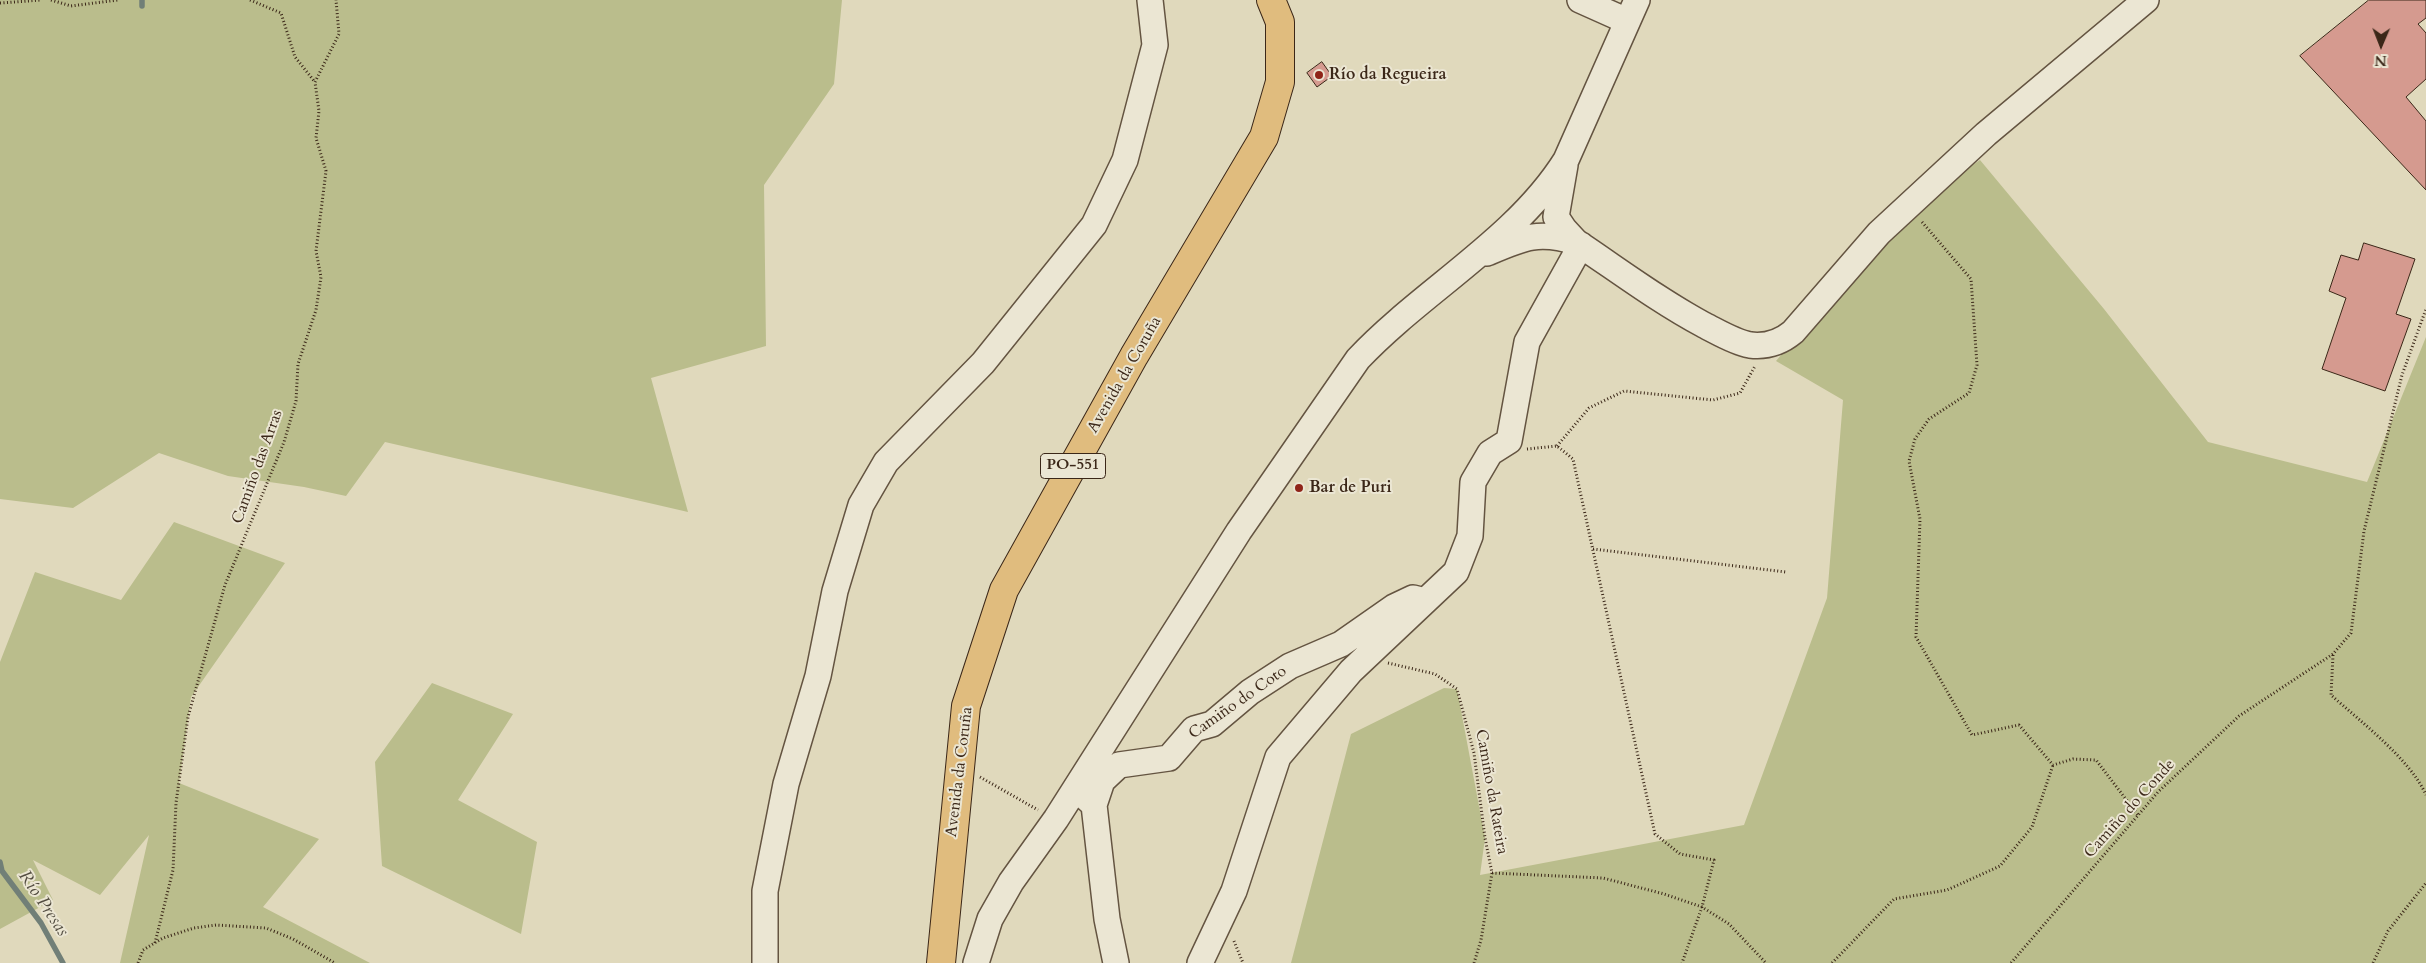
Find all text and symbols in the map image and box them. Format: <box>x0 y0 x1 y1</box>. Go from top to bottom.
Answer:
north arrow <box>2356 20 2406 70</box>
text: N <box>2374 51 2387 70</box>
place label: Río da Regueira <box>1329 65 1446 85</box>
marker: Río da Regueira <box>1313 69 1325 81</box>
street label: Avenida da Coruña <box>1084 313 1166 437</box>
street label: Camiño das Arras <box>229 408 287 526</box>
road number: PO-551 <box>1040 454 1106 478</box>
place label: Bar de Puri <box>1309 478 1392 498</box>
marker: Bar de Puri <box>1293 482 1305 494</box>
street label: Camiño do Coto <box>1185 662 1291 744</box>
street label: Avenida da Coruña <box>942 706 978 838</box>
street label: Camiño da Rateira <box>1471 728 1511 856</box>
street label: Camiño do Conde <box>2081 756 2179 862</box>
water label: Río Presas <box>13 867 73 941</box>

